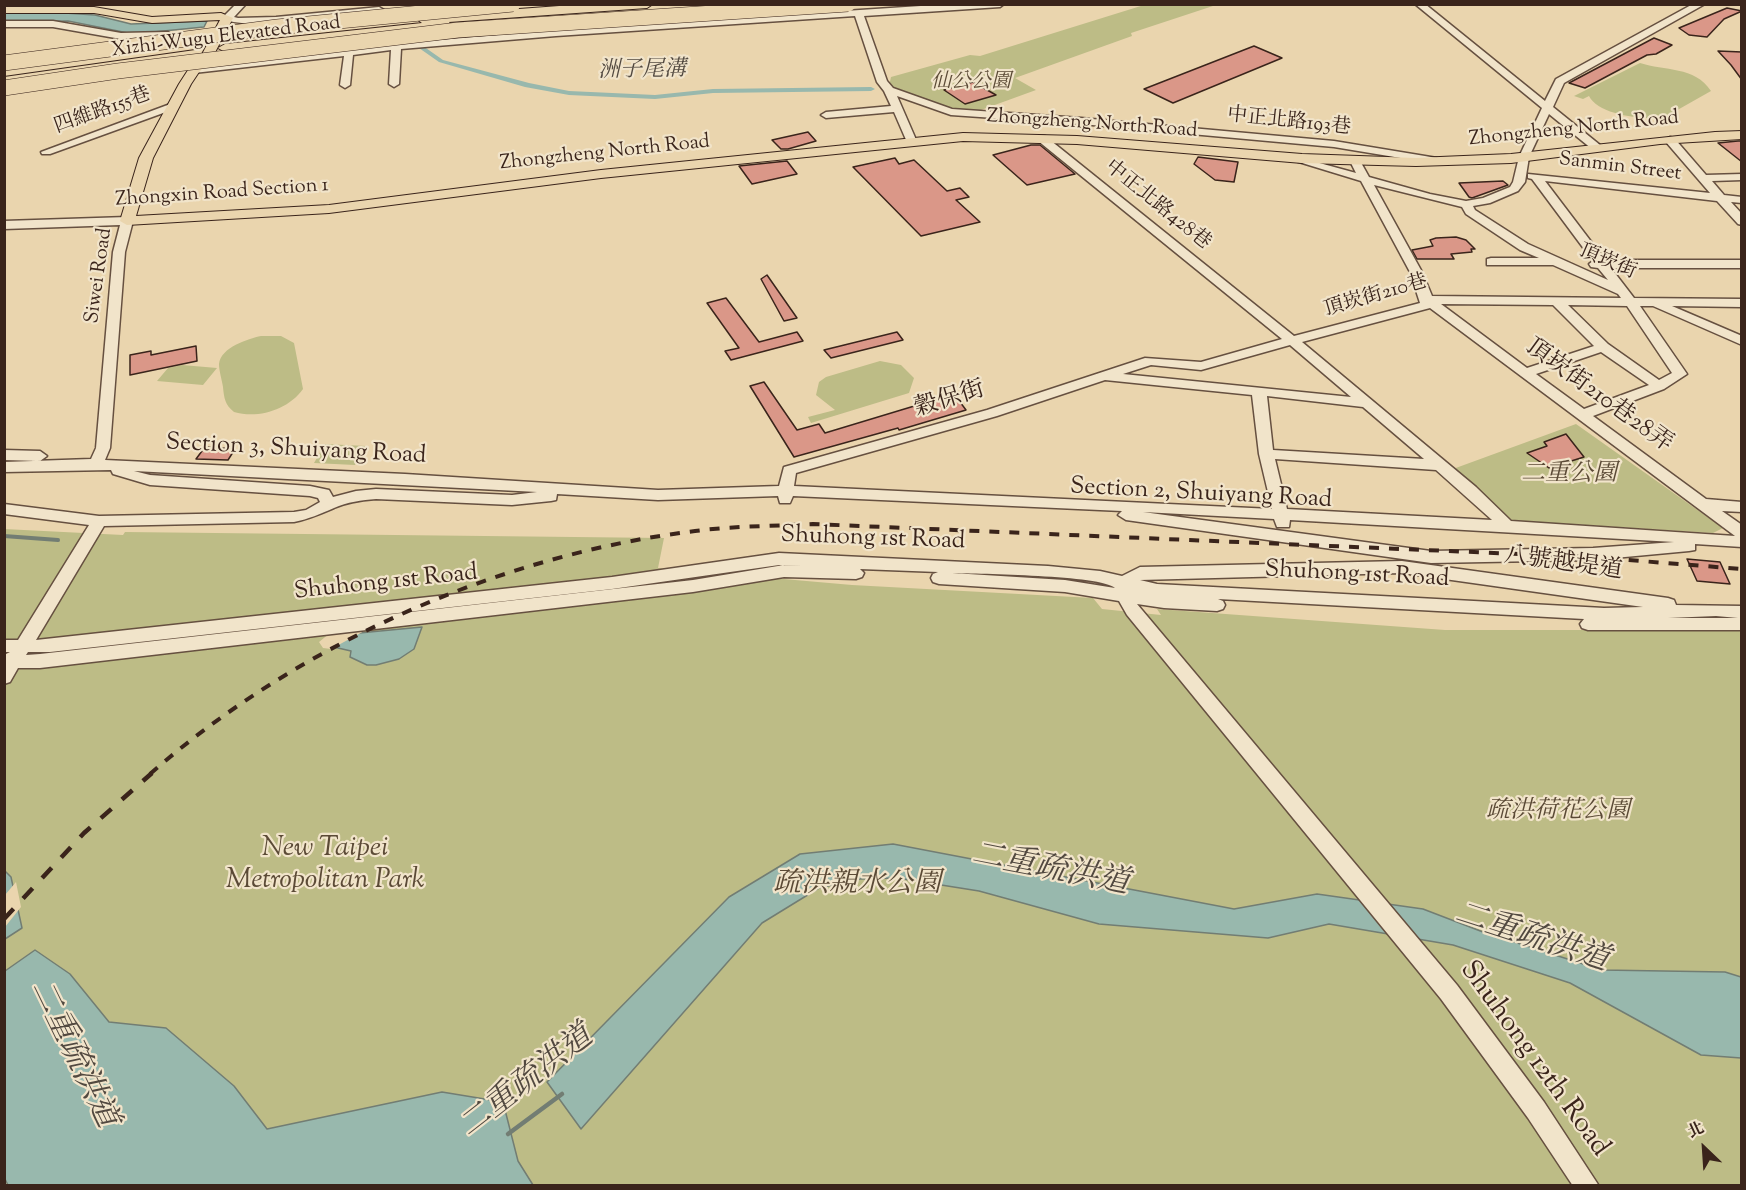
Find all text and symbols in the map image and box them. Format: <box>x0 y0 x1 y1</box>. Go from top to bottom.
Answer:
street label: Xizhi-Wugu Elevated Road <box>110 12 342 64</box>
water label: 洲子尾溝 <box>598 58 686 86</box>
park label: 仙公公園 <box>931 72 1011 96</box>
street label: 四維路155巷 <box>52 84 154 140</box>
street label: 中正北路193巷 <box>1226 105 1352 141</box>
street label: Zhongzheng North Road <box>986 106 1198 144</box>
street label: Zhongzheng North Road <box>1468 107 1680 153</box>
street label: Zhongzheng North Road <box>499 131 711 177</box>
street label: Sanmin Street <box>1558 149 1682 187</box>
street label: 中正北路428巷 <box>1099 156 1215 256</box>
street label: Zhongxin Road Section 1 <box>115 175 329 213</box>
street label: Siwei Road <box>81 227 119 325</box>
street label: 頂崁街 <box>1575 240 1639 286</box>
street label: 頂崁街210巷 <box>1321 271 1431 323</box>
street label: 頂崁街210巷28弄 <box>1519 334 1677 460</box>
street label: 穀保街 <box>911 377 989 425</box>
street label: Section 3, Shuiyang Road <box>165 430 427 472</box>
park label: 二重公園 <box>1521 462 1617 490</box>
street label: Section 2, Shuiyang Road <box>1069 474 1333 516</box>
street label: Shuhong 1st Road <box>780 522 966 558</box>
street label: 八號越堤道 <box>1502 542 1624 588</box>
street label: Shuhong 1st Road <box>1264 557 1450 595</box>
street label: Shuhong 1st Road <box>293 560 479 608</box>
park label: 疏洪荷花公園 <box>1486 799 1630 827</box>
park label: New Taipei Metropolitan Park <box>226 833 424 899</box>
water label: 二重疏洪道 <box>968 838 1132 906</box>
park label: 疏洪親水公園 <box>773 869 941 903</box>
water label: 二重疏洪道 <box>1449 897 1613 983</box>
street label: Shuhong 12th Road <box>1451 956 1615 1164</box>
water label: 二重疏洪道 <box>19 975 123 1135</box>
water label: 二重疏洪道 <box>453 1020 603 1148</box>
text: 北 <box>1684 1117 1708 1145</box>
north arrow <box>1674 1118 1734 1178</box>

